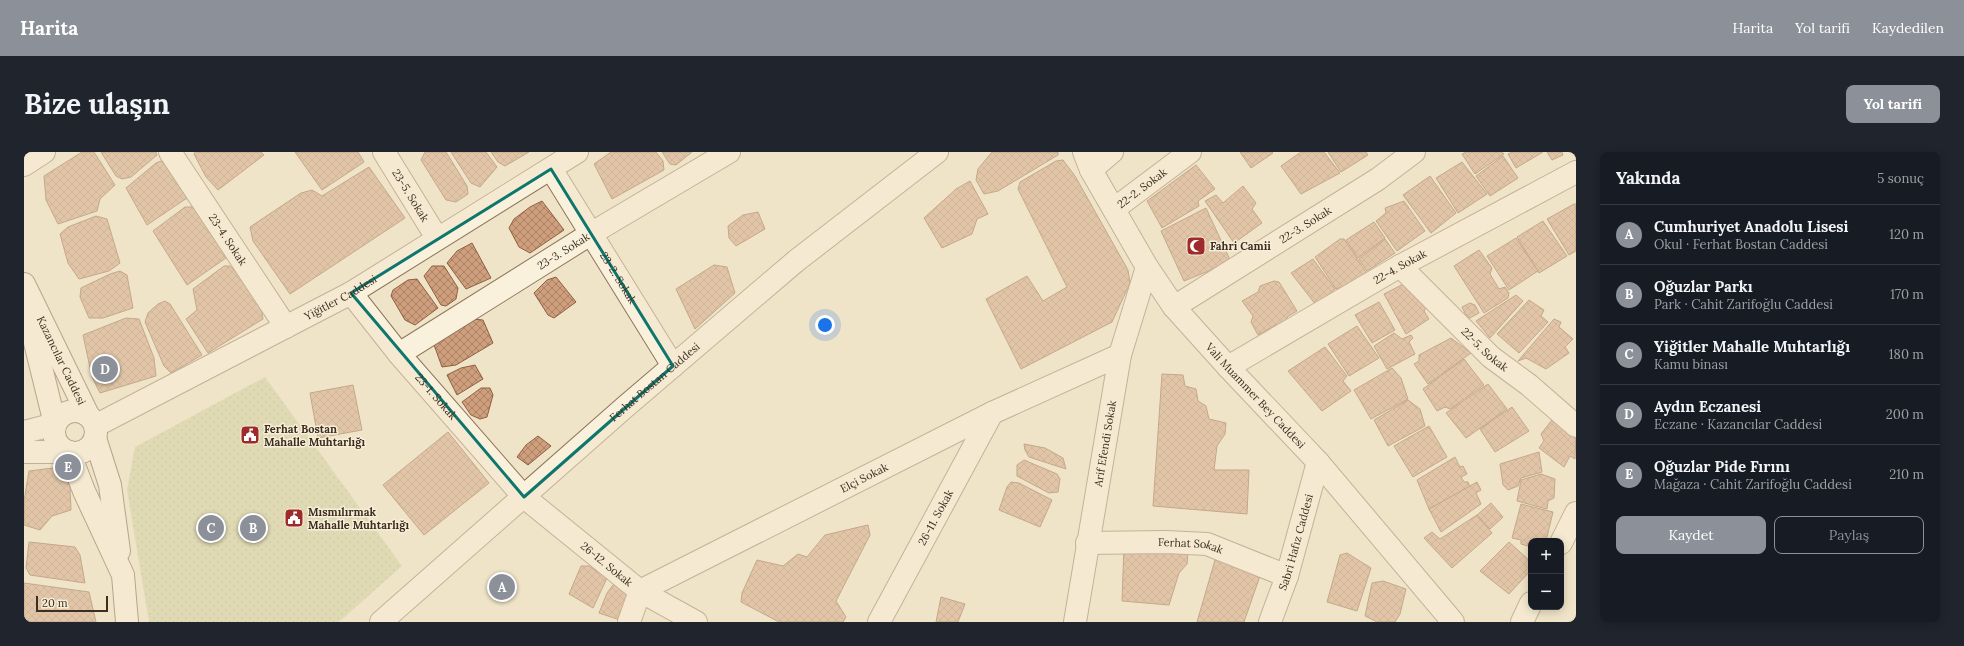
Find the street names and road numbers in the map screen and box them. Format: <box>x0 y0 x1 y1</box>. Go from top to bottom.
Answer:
street label: 22-2. Sokak <box>1114 165 1170 211</box>
street label: 23-5. Sokak <box>389 167 432 224</box>
street label: 22-3. Sokak <box>1277 203 1334 246</box>
street label: 23-4. Sokak <box>206 211 250 268</box>
street label: 23-3. Sokak <box>535 229 592 273</box>
street label: 22-4. Sokak <box>1371 246 1429 287</box>
street label: 23-2. Sokak <box>597 249 640 307</box>
street label: Yiğitler Caddesi <box>301 272 379 324</box>
street label: Kazancılar Caddesi <box>34 314 89 407</box>
street label: 22-5. Sokak <box>1458 324 1511 374</box>
street label: Ferhat Bostan Caddesi <box>606 339 703 424</box>
street label: Vali Muammer Bey Caddesi <box>1202 339 1308 451</box>
street label: 23-1. Sokak <box>412 370 460 423</box>
street label: Arif Efendi Sokak <box>1091 399 1119 489</box>
street label: Elçi Sokak <box>838 460 890 496</box>
street label: 26-11. Sokak <box>915 487 956 548</box>
street label: Sabri Hafız Caddesi <box>1275 492 1316 592</box>
street label: Ferhat Sokak <box>1158 535 1225 557</box>
street label: 26-12. Sokak <box>578 539 636 589</box>

